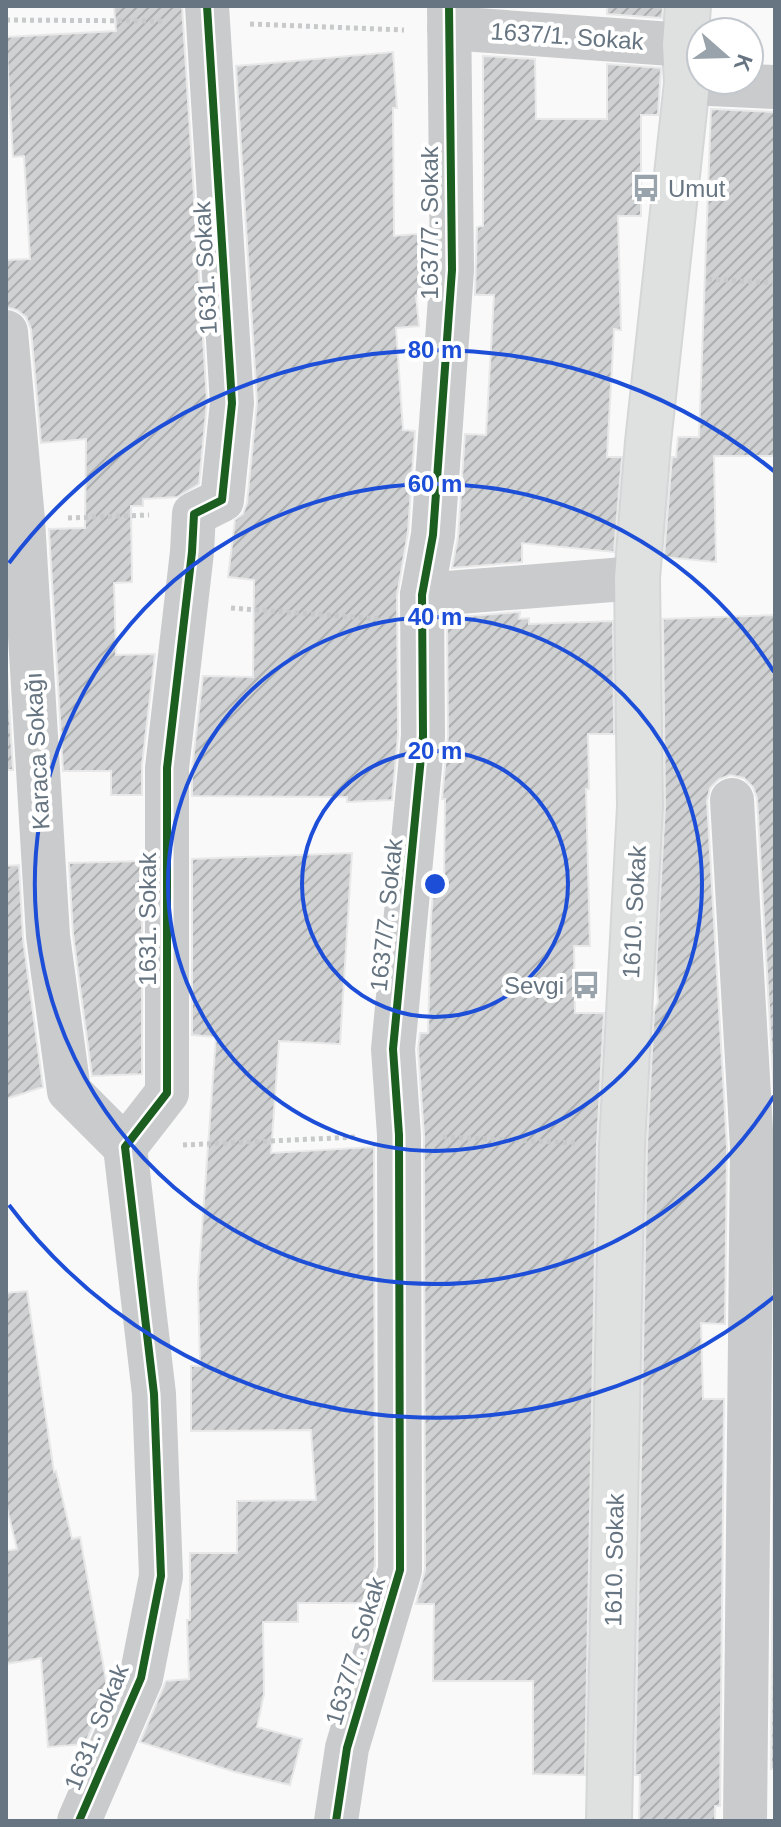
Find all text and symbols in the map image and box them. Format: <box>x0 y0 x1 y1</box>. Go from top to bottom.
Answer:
north arrow <box>685 16 765 96</box>
street label: 1637/1. Sokak <box>490 17 645 55</box>
text: K <box>729 51 758 75</box>
street label: 1637/7. Sokak <box>416 145 443 300</box>
bus stop icon: Umut <box>631 173 661 203</box>
place label: Umut <box>668 175 726 202</box>
street label: 1631. Sokak <box>188 200 222 335</box>
text: 80 m <box>408 336 462 363</box>
text: 60 m <box>408 470 462 497</box>
text: 40 m <box>408 603 462 630</box>
street label: Karaca Sokağı <box>19 672 55 830</box>
text: 20 m <box>408 737 462 764</box>
street label: 1637/7. Sokak <box>365 836 408 993</box>
street label: 1610. Sokak <box>617 844 651 979</box>
street label: 1631. Sokak <box>134 851 161 986</box>
centre of rings <box>421 870 449 898</box>
bus stop icon: Sevgi <box>571 970 601 1000</box>
place label: Sevgi <box>504 972 564 999</box>
street label: 1610. Sokak <box>599 1492 629 1627</box>
street label: 1637/7. Sokak <box>320 1573 391 1728</box>
street label: 1631. Sokak <box>58 1659 134 1794</box>

